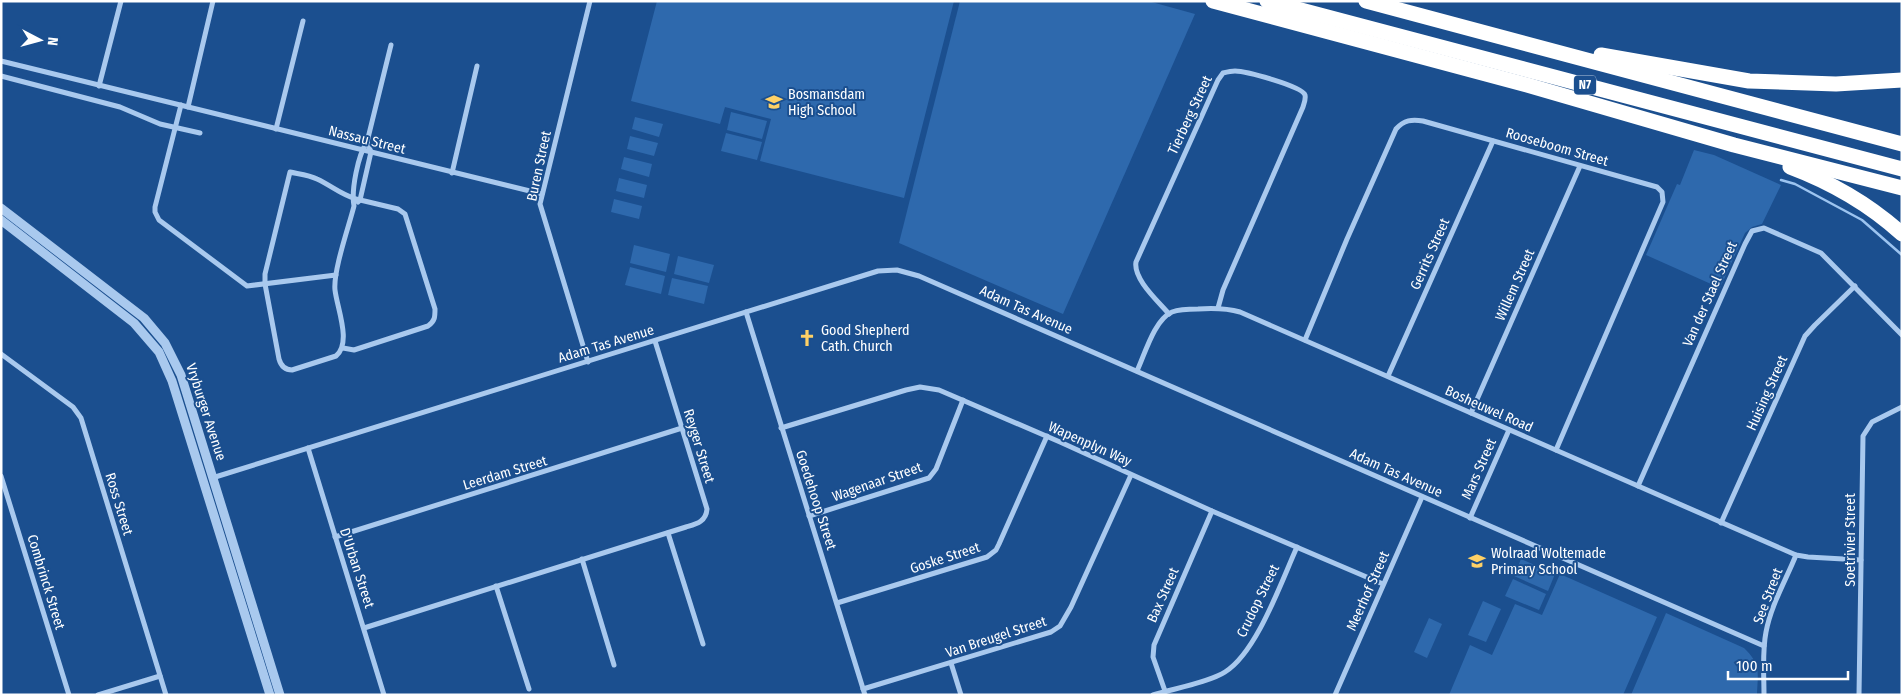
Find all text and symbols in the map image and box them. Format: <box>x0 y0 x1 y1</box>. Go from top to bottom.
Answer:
north arrow <box>15 15 65 65</box>
text: N <box>44 36 61 46</box>
street label: Tierberg Street <box>1164 72 1216 157</box>
road number: N7 <box>1574 76 1596 94</box>
place label: Bosmansdam High School <box>788 86 865 119</box>
school or university icon: Bosmansdam High School <box>764 92 784 112</box>
street label: Nassau Street <box>327 122 408 158</box>
street label: Rooseboom Street <box>1504 124 1611 170</box>
street label: Buren Street <box>523 129 555 203</box>
street label: Gerrits Street <box>1407 215 1453 292</box>
street label: Van der Stael Street <box>1679 238 1741 349</box>
street label: Willem Street <box>1492 246 1539 324</box>
street label: Adam Tas Avenue <box>977 282 1075 338</box>
street label: Adam Tas Avenue <box>556 321 656 367</box>
place label: Good Shepherd Cath. Church <box>821 322 910 355</box>
church icon: Good Shepherd Cath. Church <box>797 328 817 348</box>
street label: Huising Street <box>1743 352 1791 433</box>
street label: Vryburger Avenue <box>182 361 230 463</box>
street label: Bosheuwel Road <box>1442 382 1536 436</box>
street label: Reyger Street <box>680 407 718 485</box>
street label: Wapenplyn Way <box>1046 418 1135 470</box>
street label: Mars Street <box>1458 435 1500 502</box>
street label: Adam Tas Avenue <box>1347 445 1445 501</box>
street label: Goedehoop Street <box>792 448 840 552</box>
street label: Leerdam Street <box>461 452 550 494</box>
street label: Wagenaar Street <box>830 459 924 505</box>
street label: Ross Street <box>101 471 137 538</box>
street label: Soetrivier Street <box>1842 493 1859 587</box>
street label: D'Urban Street <box>336 526 378 611</box>
street label: Combrinck Street <box>23 532 69 632</box>
street label: Goske Street <box>908 539 982 577</box>
place label: Wolraad Woltemade Primary School <box>1491 545 1606 578</box>
street label: Meerhof Street <box>1343 548 1393 633</box>
school or university icon: Wolraad Woltemade Primary School <box>1467 551 1487 571</box>
street label: Crudop Street <box>1233 561 1283 640</box>
street label: Bax Street <box>1143 565 1183 625</box>
street label: See Street <box>1750 565 1787 626</box>
street label: Van Breugel Street <box>943 613 1049 661</box>
scale bar <box>1728 648 1848 680</box>
text: 100 m <box>1736 657 1773 675</box>

